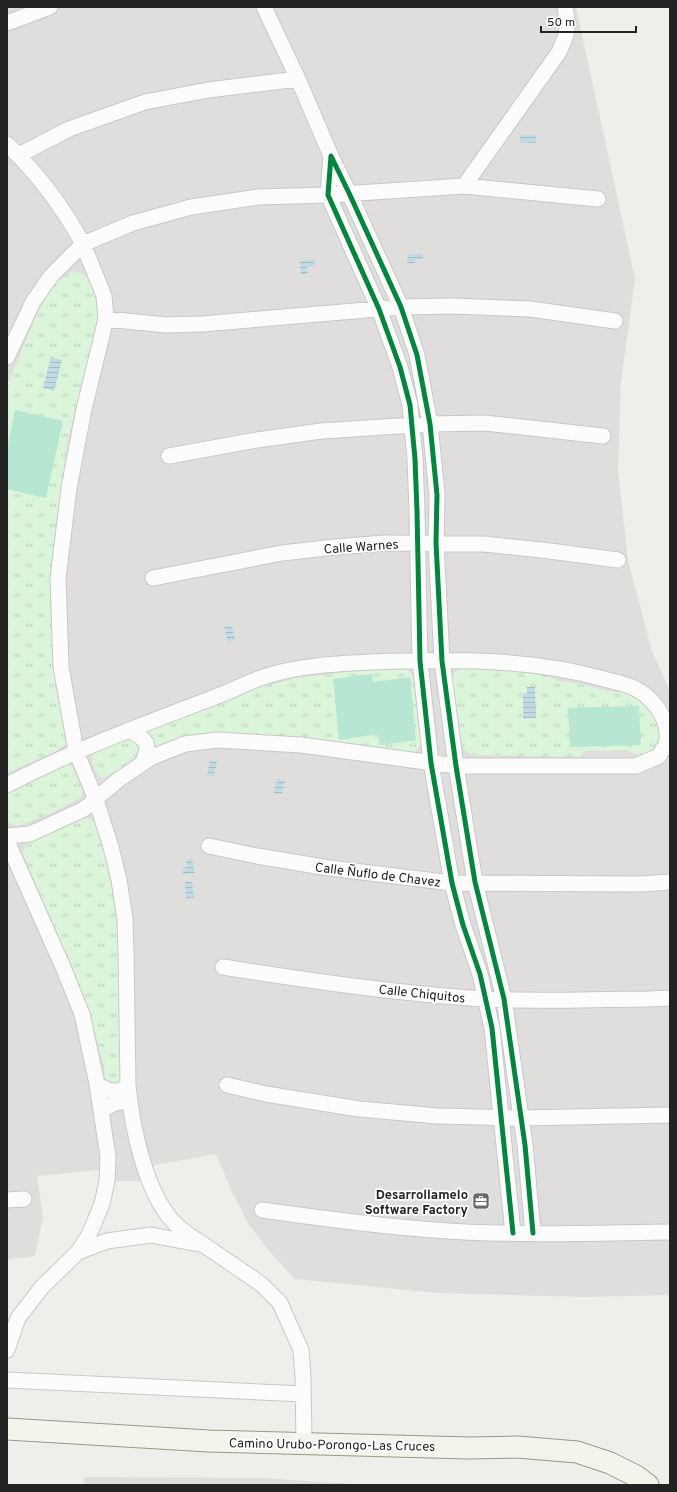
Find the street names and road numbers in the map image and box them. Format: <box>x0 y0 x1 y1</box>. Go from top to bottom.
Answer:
street label: Calle Warnes <box>323 537 399 559</box>
street label: Calle Ñuflo de Chavez <box>314 859 442 892</box>
street label: Calle Chiquitos <box>378 982 466 1007</box>
street label: Camino Urubo-Porongo-Las Cruces <box>229 1436 435 1456</box>

